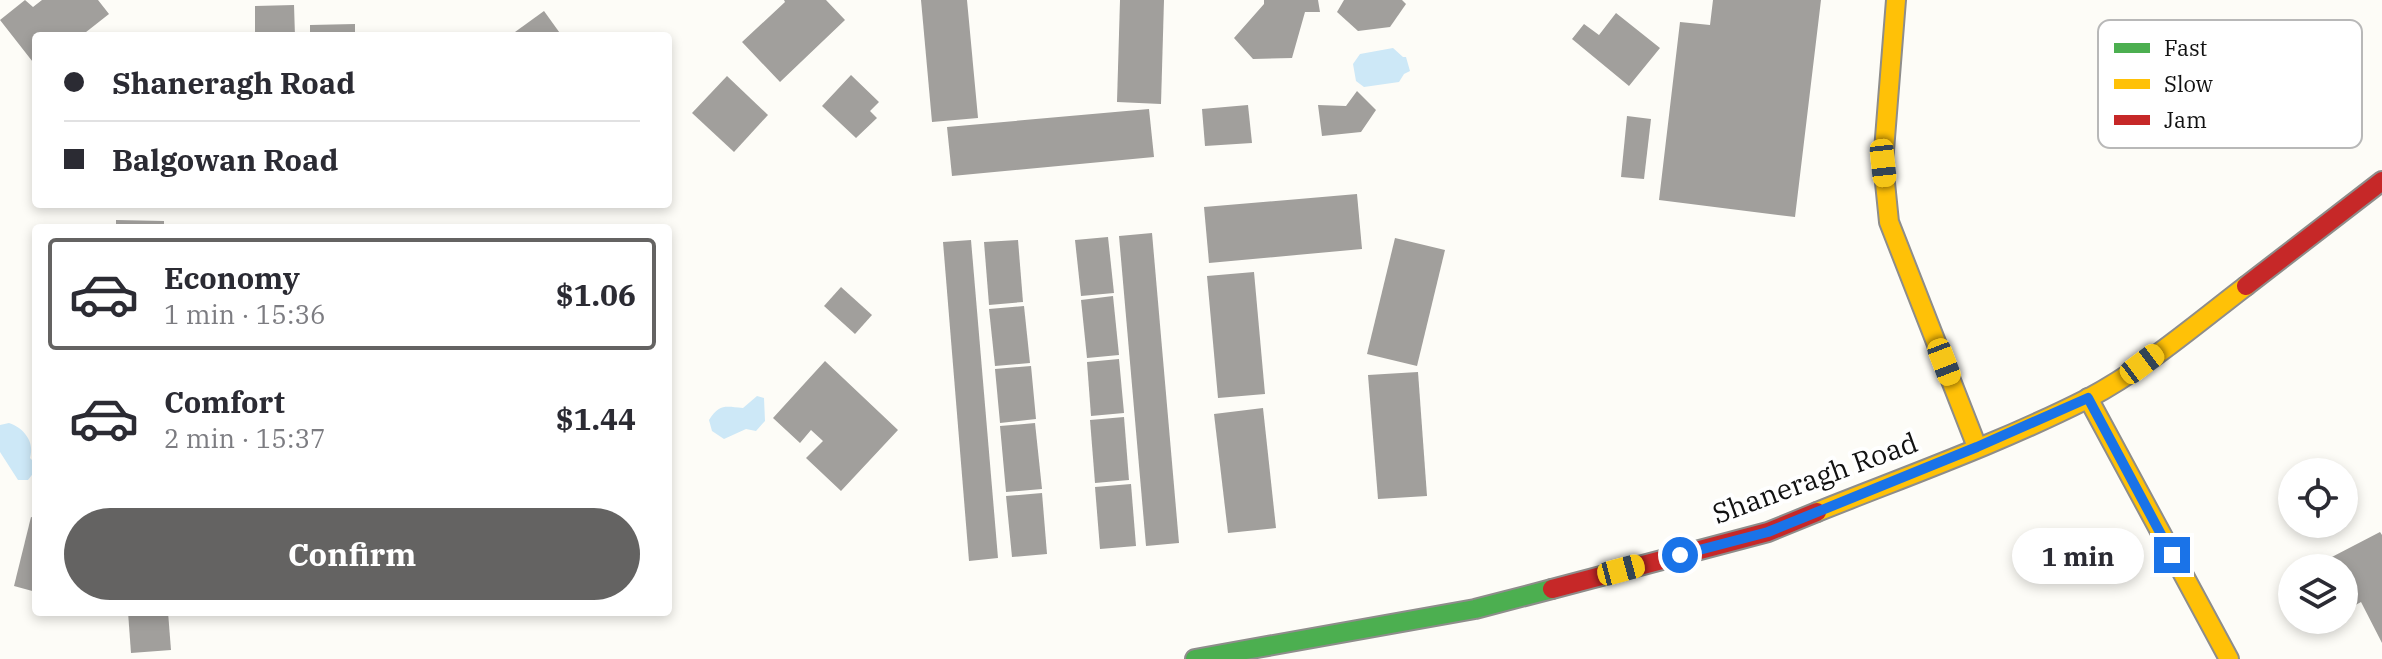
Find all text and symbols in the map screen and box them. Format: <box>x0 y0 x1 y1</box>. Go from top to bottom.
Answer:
legend <box>2098 20 2362 148</box>
text: Fast <box>2164 33 2207 62</box>
text: Shaneragh Road <box>112 63 355 102</box>
text: Slow <box>2164 69 2213 98</box>
text: Jam <box>2164 105 2207 134</box>
car <box>1869 138 1897 188</box>
text: Balgowan Road <box>112 140 338 179</box>
icon: car <box>68 258 140 330</box>
text: Economy <box>164 258 300 297</box>
text: $1.06 <box>556 275 636 314</box>
text: 1 min · 15:36 <box>164 297 326 331</box>
car <box>1924 335 1964 389</box>
car <box>2116 340 2168 388</box>
icon: car <box>68 382 140 454</box>
text: Comfort <box>164 382 285 421</box>
text: $1.44 <box>556 399 636 438</box>
text: 2 min · 15:37 <box>164 421 326 455</box>
street label: Shaneragh Road <box>1707 423 1922 532</box>
map controls <box>2278 458 2358 634</box>
button: locate <box>2278 458 2358 538</box>
button: Confirm <box>64 508 640 600</box>
callout: 1 min <box>2012 527 2144 583</box>
route start <box>1662 537 1698 573</box>
route end <box>2154 537 2190 573</box>
text: 1 min <box>2042 539 2114 573</box>
car <box>1595 552 1647 588</box>
button: layers <box>2278 554 2358 634</box>

